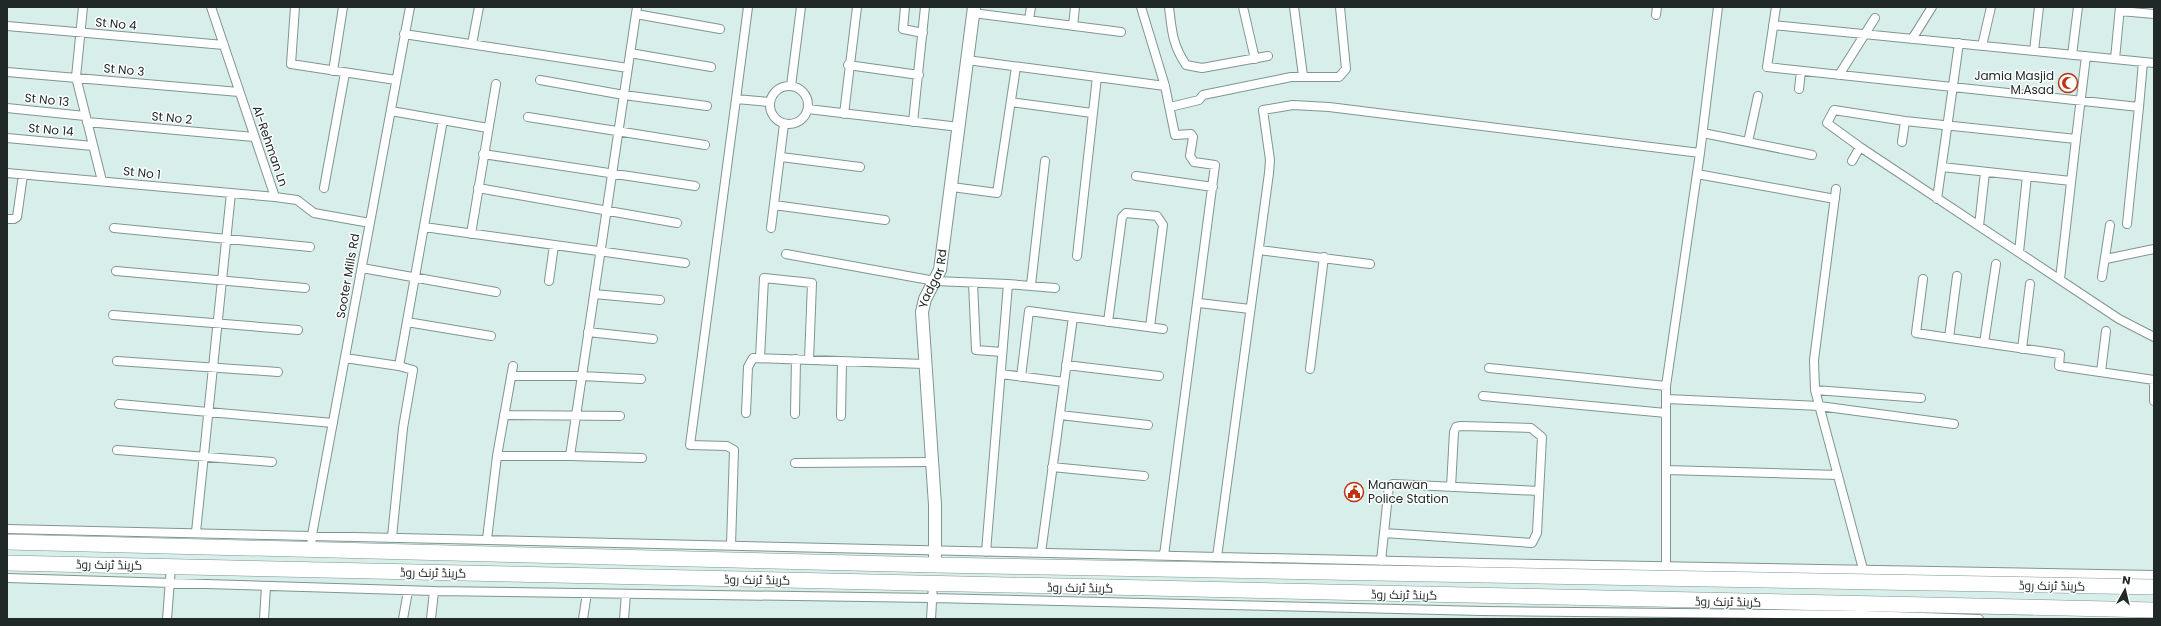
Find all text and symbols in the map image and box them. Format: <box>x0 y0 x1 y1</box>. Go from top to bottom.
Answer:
street label: St No 4 <box>95 13 138 34</box>
street label: St No 3 <box>103 59 145 80</box>
place label: Jamia Masjid M.Asad <box>1974 67 2054 98</box>
mosque icon: Jamia Masjid M.Asad <box>2057 72 2079 94</box>
street label: St No 13 <box>24 89 70 110</box>
street label: Al-Rehman Ln <box>249 103 292 188</box>
street label: St No 2 <box>151 107 193 128</box>
street label: St No 14 <box>28 119 75 140</box>
street label: St No 1 <box>122 162 162 183</box>
street label: Sooter Mills Rd <box>332 232 363 320</box>
street label: Yadgar Rd <box>914 248 951 310</box>
place label: Manawan Police Station <box>1368 476 1449 507</box>
public building icon: Manawan Police Station <box>1343 481 1365 503</box>
street label: گرینڈ ٹرنک روڈ <box>76 555 142 574</box>
street label: گرینڈ ٹرنک روڈ <box>400 563 466 582</box>
street label: گرینڈ ٹرنک روڈ <box>724 570 790 589</box>
north arrow <box>2105 570 2145 610</box>
text: N <box>2121 572 2132 589</box>
street label: گرینڈ ٹرنک روڈ <box>2019 576 2085 595</box>
street label: گرینڈ ٹرنک روڈ <box>1047 578 1113 597</box>
street label: گرینڈ ٹرنک روڈ <box>1371 585 1437 604</box>
street label: گرینڈ ٹرنک روڈ <box>1695 592 1761 611</box>

